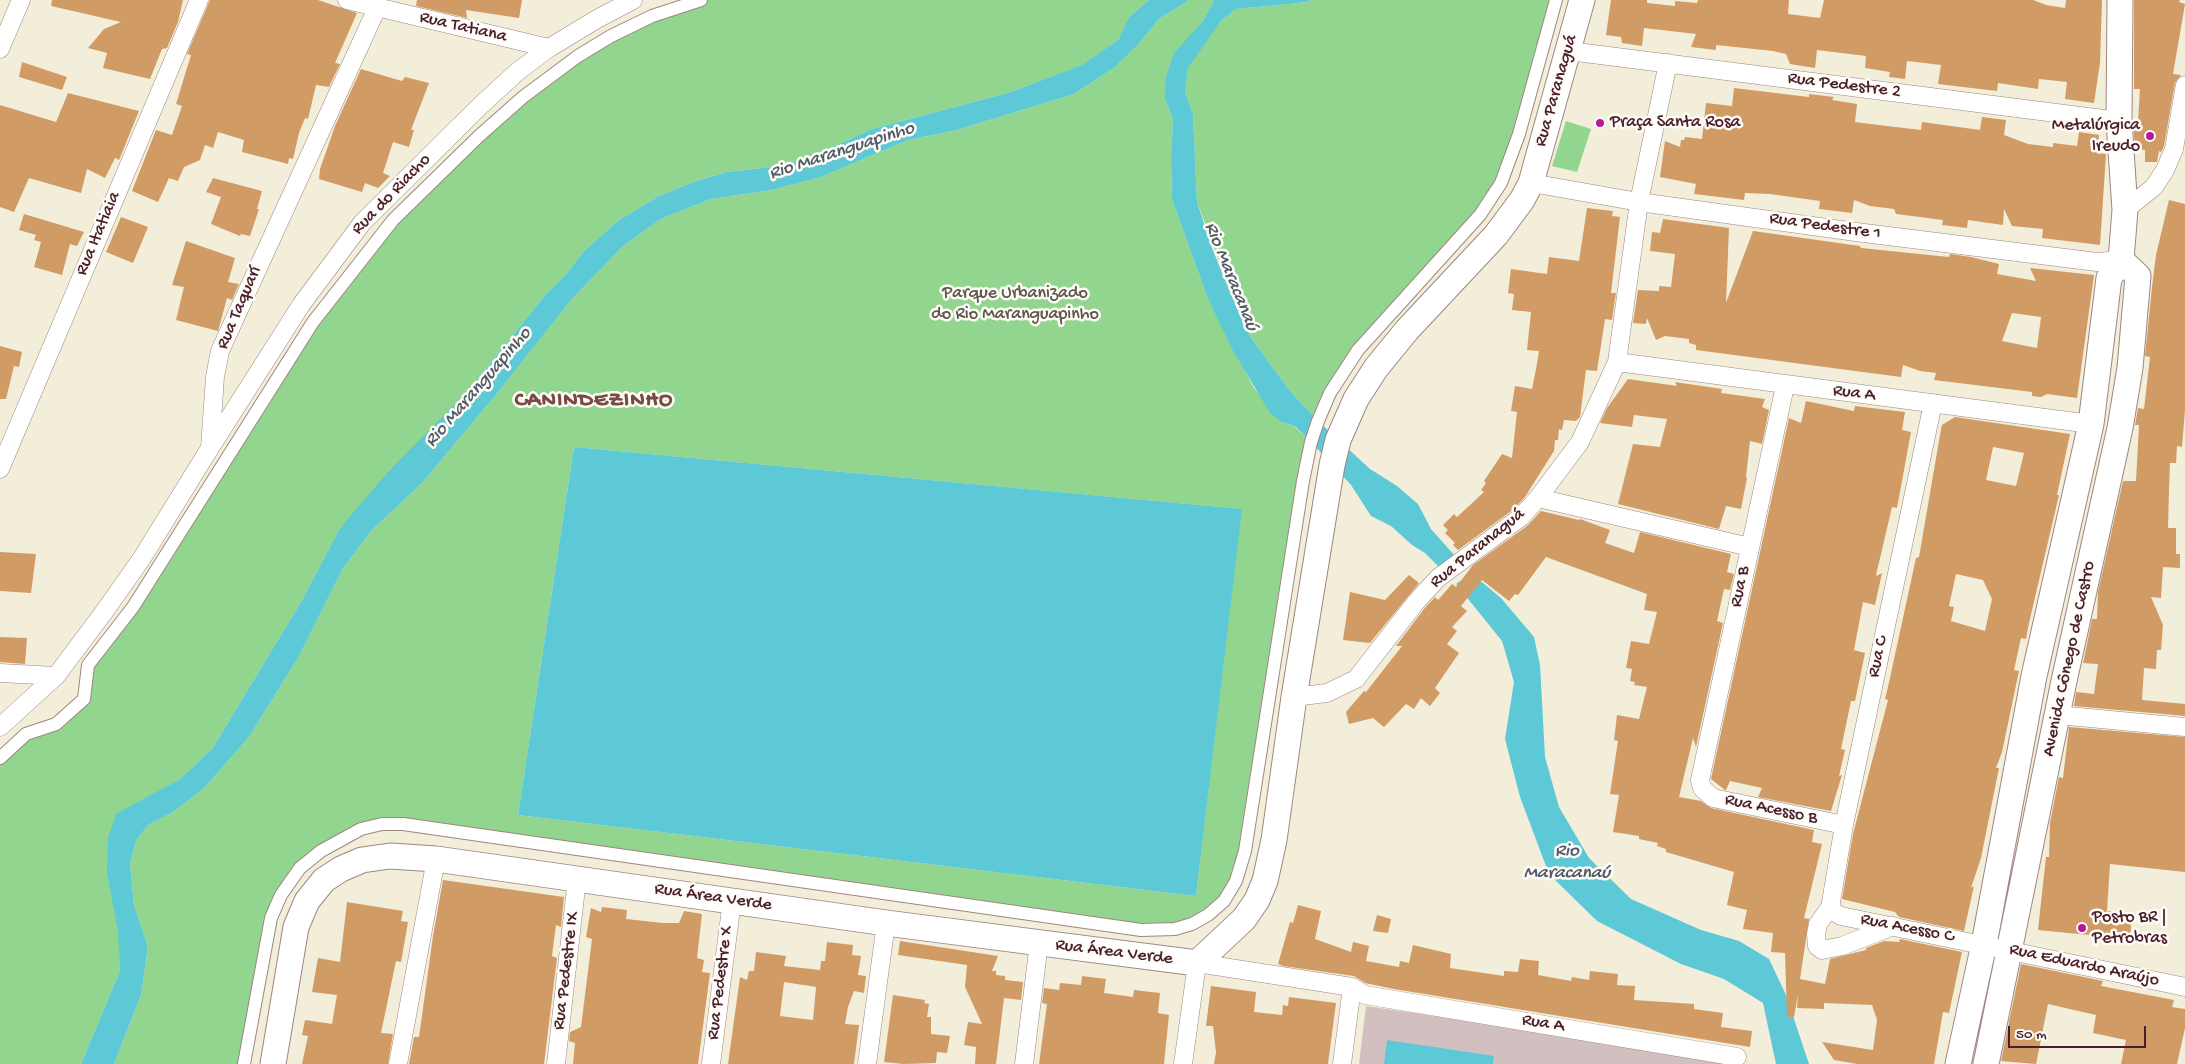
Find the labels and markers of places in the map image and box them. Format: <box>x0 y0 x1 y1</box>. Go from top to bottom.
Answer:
place label: Praça Santa Rosa <box>1610 112 1741 134</box>
place label: Metalúrgica Ireudo <box>2052 115 2140 158</box>
marker: Praça Santa Rosa <box>1594 117 1606 129</box>
marker: Metalúrgica Ireudo <box>2144 130 2156 142</box>
place label: Posto BR | Petrobras <box>2092 907 2167 950</box>
marker: Posto BR | Petrobras <box>2076 922 2088 934</box>

